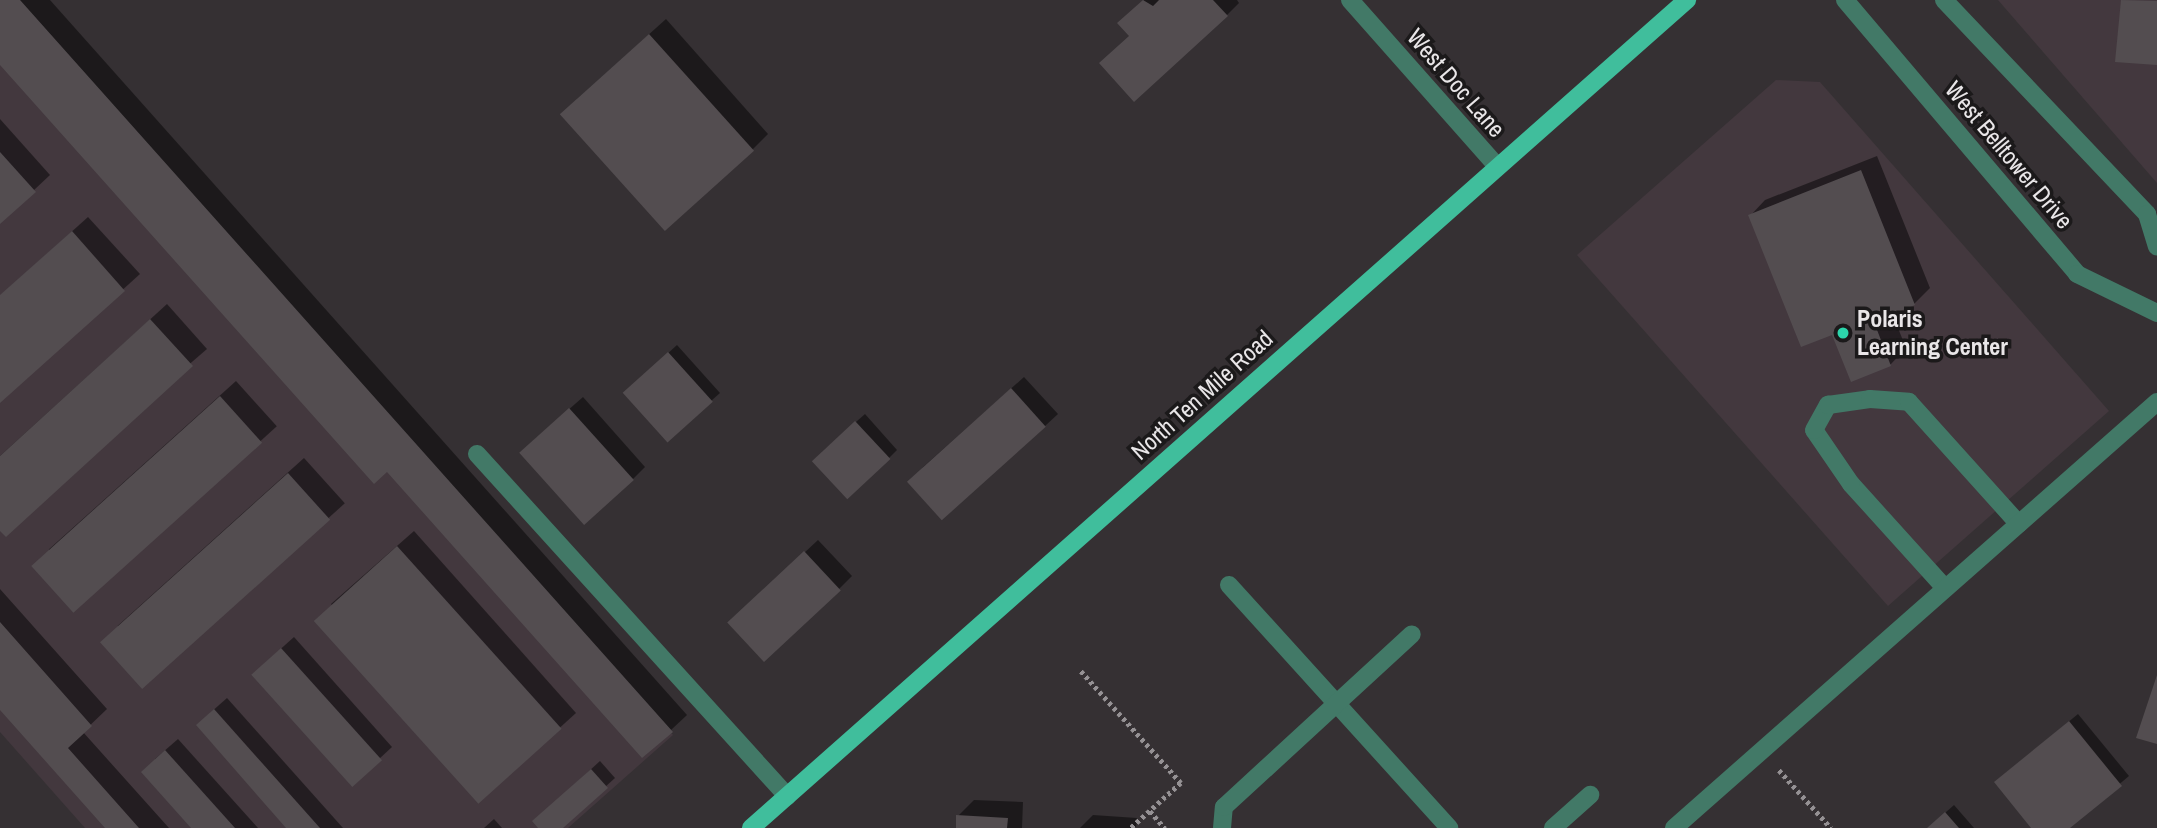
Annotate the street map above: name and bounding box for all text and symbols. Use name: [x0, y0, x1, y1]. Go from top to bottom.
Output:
street label: West Doc Lane: [1401, 23, 1511, 143]
street label: West Belltower Drive: [1939, 76, 2079, 234]
place label: Polaris Learning Center: [1857, 305, 2008, 361]
street label: North Ten Mile Road: [1125, 324, 1279, 466]
marker: Polaris Learning Center: [1835, 325, 1851, 341]

